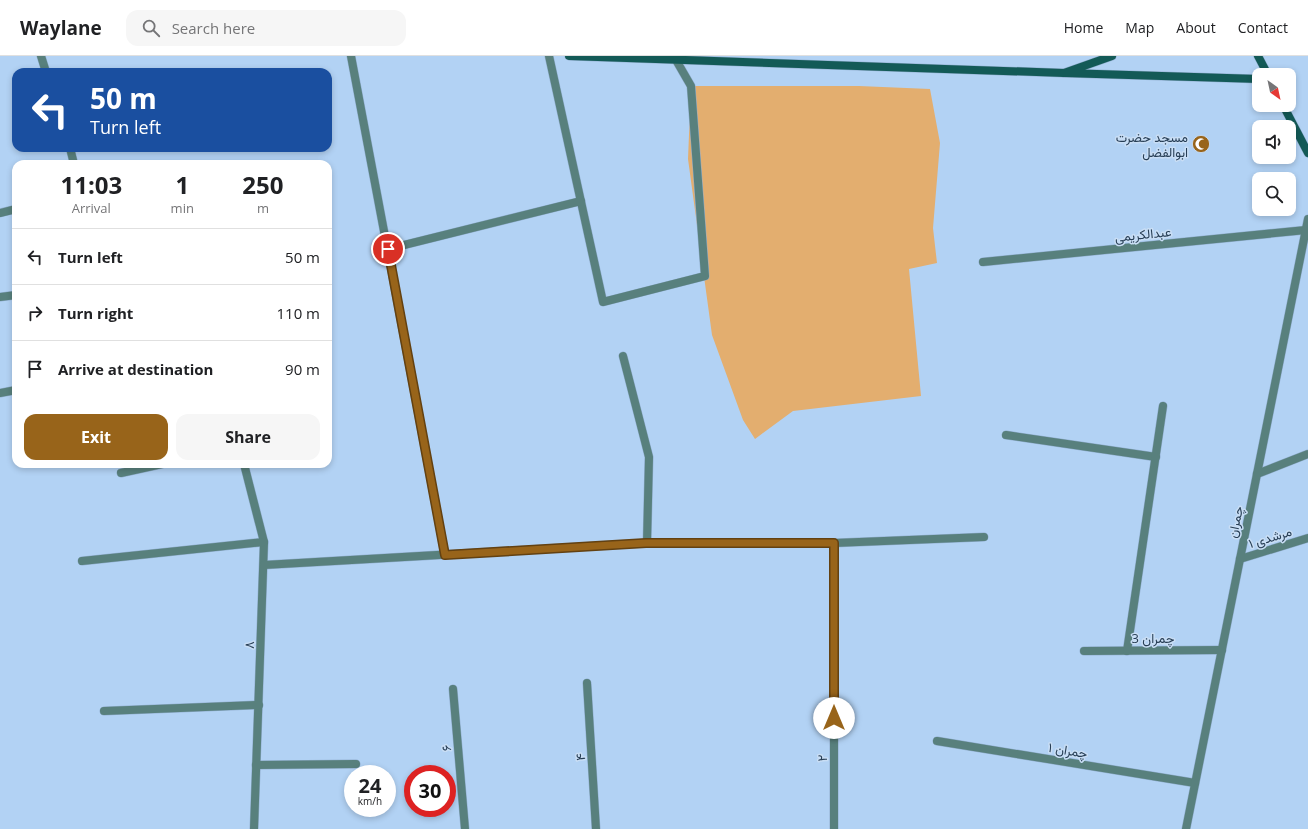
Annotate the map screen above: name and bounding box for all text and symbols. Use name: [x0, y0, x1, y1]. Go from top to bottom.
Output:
search box: [126, 10, 406, 46]
text: Waylane: [20, 15, 102, 41]
icon: search: [140, 17, 162, 39]
text: Search here: [172, 18, 255, 38]
text: Home: [1064, 18, 1103, 37]
text: Map: [1125, 18, 1154, 37]
text: About: [1176, 18, 1216, 37]
text: Contact: [1238, 18, 1288, 37]
north arrow: [1252, 68, 1296, 112]
map controls: [1252, 68, 1296, 216]
text: 50 m: [90, 79, 157, 117]
icon: left: [24, 84, 76, 136]
text: Turn left: [90, 115, 161, 139]
button: sound: [1252, 120, 1296, 164]
place label: مسجد حضرت ابوالفضل: [1116, 128, 1188, 161]
mosque icon: مسجد حضرت ابوالفضل: [1191, 134, 1211, 154]
text: 11:03: [60, 168, 122, 201]
text: 1: [175, 168, 189, 201]
text: 250: [242, 168, 284, 201]
button: search: [1252, 172, 1296, 216]
text: Arrival: [72, 199, 111, 217]
text: min: [171, 199, 194, 217]
text: m: [257, 199, 269, 217]
street label: عبدالکریمی: [1114, 222, 1172, 246]
pin: [371, 232, 405, 266]
icon: arrive: [377, 238, 399, 260]
icon: left: [24, 246, 46, 268]
text: Turn left: [58, 247, 123, 267]
text: 50 m: [285, 247, 320, 267]
icon: right: [24, 302, 46, 324]
text: Turn right: [58, 303, 133, 323]
text: 110 m: [276, 303, 320, 323]
icon: arrive: [24, 358, 46, 380]
text: Arrive at destination: [58, 359, 213, 379]
text: 90 m: [285, 359, 320, 379]
button: Exit: [24, 414, 168, 460]
button: Share: [176, 414, 320, 460]
street label: چمران: [1223, 504, 1248, 540]
street label: مرشدی ۱: [1246, 522, 1294, 552]
street label: چمران 3: [1132, 629, 1175, 648]
street label: ۸: [240, 641, 258, 649]
position arrow: [813, 697, 855, 739]
street label: چمران ۱: [1047, 738, 1089, 763]
street label: ۶: [437, 744, 455, 752]
street label: ۴: [571, 753, 589, 761]
street label: ۲: [813, 754, 831, 761]
speed limit sign: 30: [404, 765, 456, 817]
text: 24: [359, 772, 381, 799]
text: km/h: [358, 794, 382, 808]

